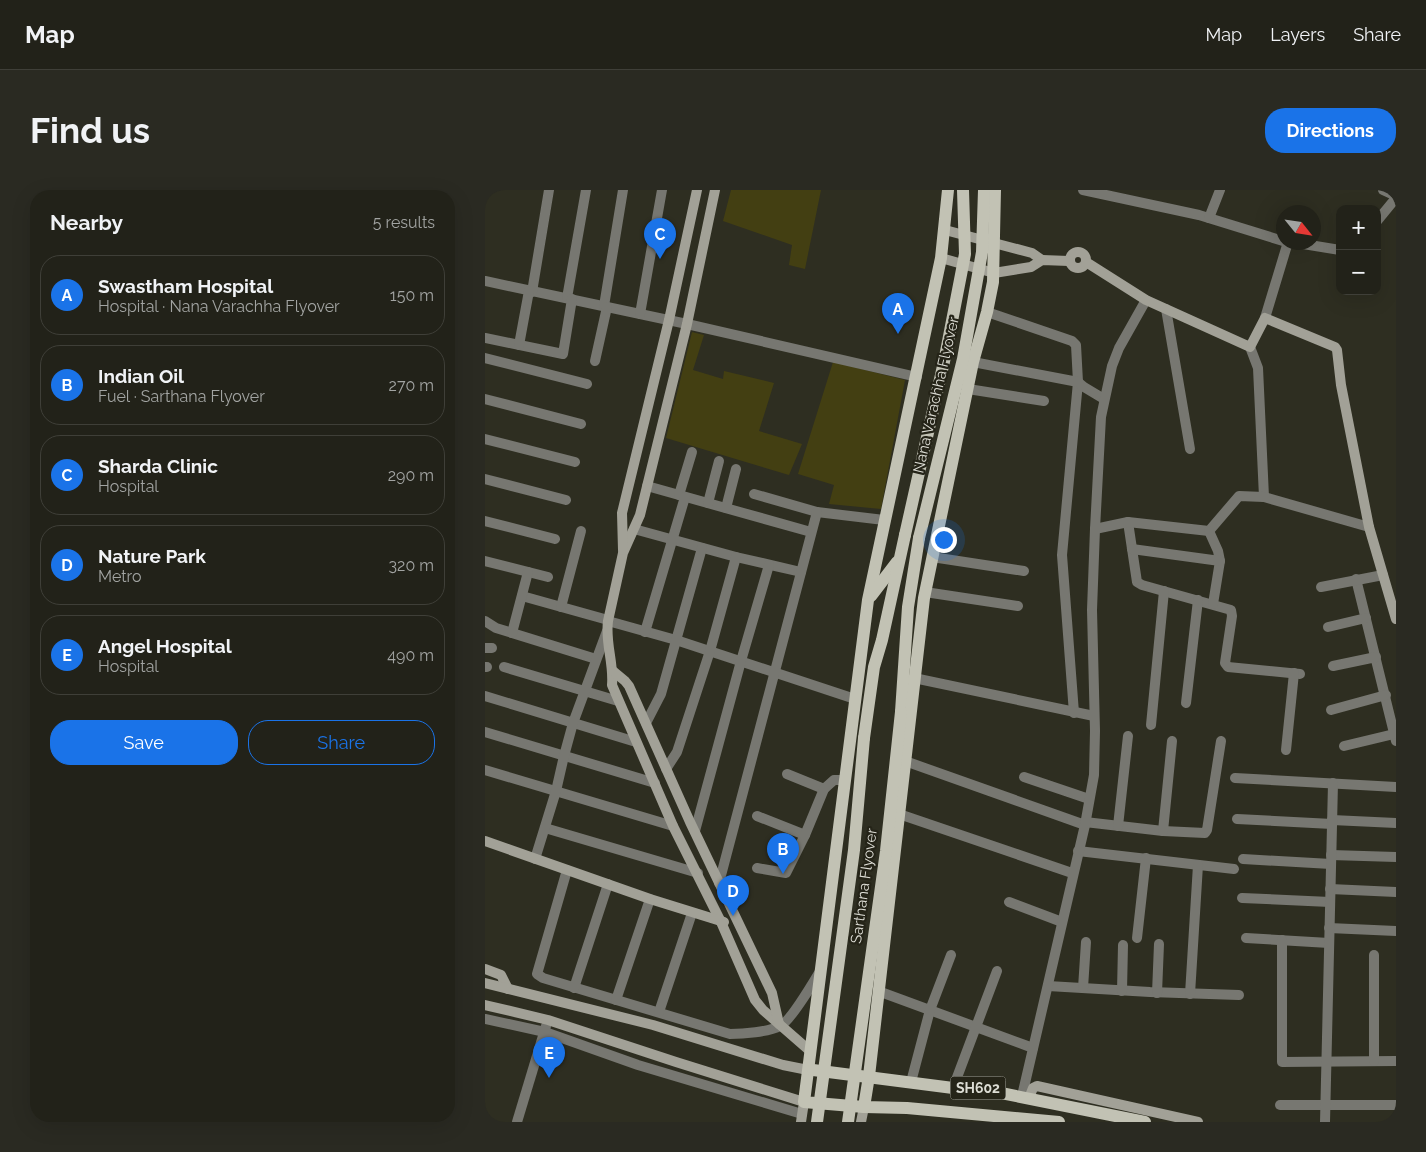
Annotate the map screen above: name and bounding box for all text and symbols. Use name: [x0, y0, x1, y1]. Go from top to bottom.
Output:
text: Map: [25, 20, 75, 49]
text: Map: [1206, 24, 1242, 45]
text: Layers: [1270, 24, 1325, 45]
text: Share: [1353, 24, 1401, 45]
button: Directions: [1265, 108, 1396, 153]
text: Find us: [30, 110, 150, 151]
north arrow: [1276, 205, 1321, 250]
map controls: [1336, 205, 1381, 295]
button: +: [1336, 205, 1381, 250]
text: Nearby: [50, 210, 123, 235]
text: 5 results: [373, 213, 435, 232]
pin: C: [644, 218, 676, 259]
button: −: [1336, 250, 1381, 295]
text: Swastham Hospital: [98, 275, 273, 297]
text: A: [62, 286, 72, 305]
text: 150 m: [390, 286, 434, 305]
pin: A: [882, 293, 914, 334]
text: Hospital · Nana Varachha Flyover: [98, 297, 340, 316]
street label: Nana Varachha Flyover: [909, 315, 963, 475]
text: Indian Oil: [98, 365, 184, 387]
text: B: [62, 376, 72, 395]
text: 270 m: [389, 376, 434, 395]
text: Fuel · Sarthana Flyover: [98, 387, 265, 406]
text: Sharda Clinic: [98, 455, 218, 477]
text: C: [62, 466, 72, 485]
text: 290 m: [388, 466, 434, 485]
text: Hospital: [98, 477, 159, 496]
your location: [931, 527, 957, 553]
text: Nature Park: [98, 545, 206, 567]
text: D: [61, 556, 73, 575]
text: 320 m: [389, 556, 434, 575]
text: Metro: [98, 567, 141, 586]
text: Angel Hospital: [98, 635, 232, 657]
text: E: [62, 646, 72, 665]
text: 490 m: [387, 646, 434, 665]
text: Hospital: [98, 657, 159, 676]
button: Save: [50, 720, 238, 765]
button: Share: [248, 720, 435, 765]
street label: Sarthana Flyover: [847, 826, 881, 945]
pin: B: [767, 833, 799, 874]
pin: D: [717, 875, 749, 916]
pin: E: [533, 1037, 565, 1078]
road number: SH602: [951, 1076, 1005, 1100]

